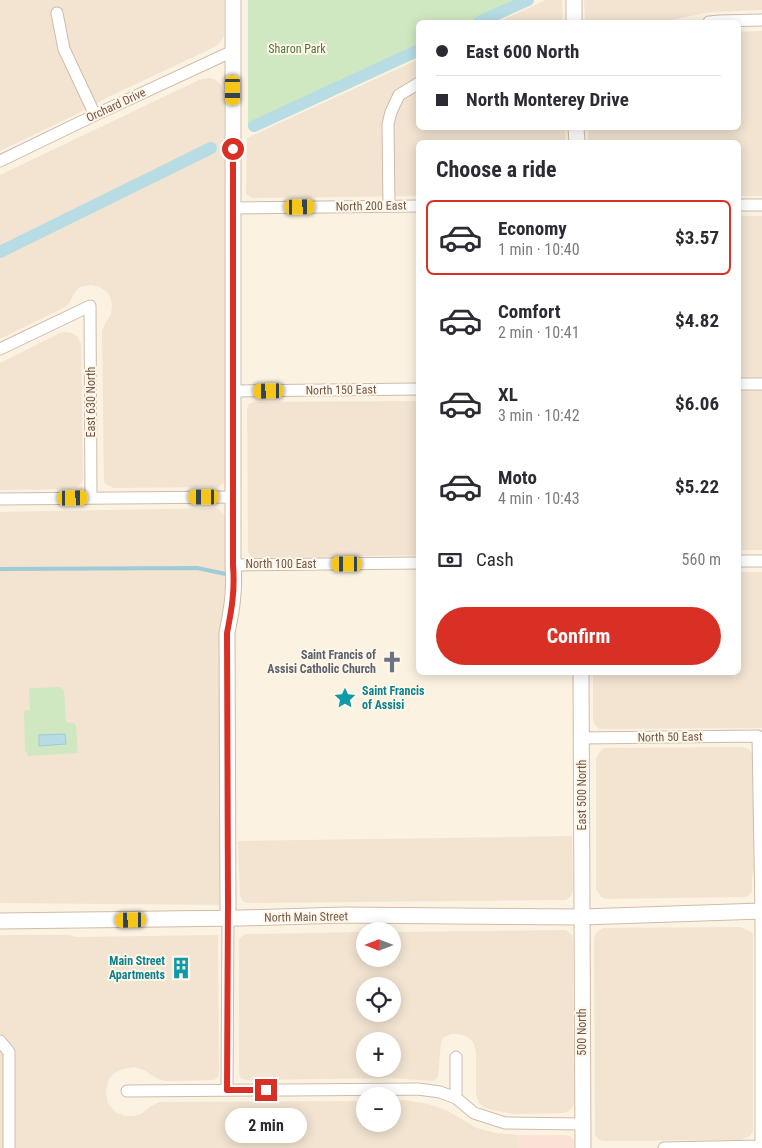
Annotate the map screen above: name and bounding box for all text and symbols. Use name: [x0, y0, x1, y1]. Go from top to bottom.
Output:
text: East 600 North: [466, 40, 579, 63]
park label: Sharon Park: [268, 42, 326, 56]
car: [225, 75, 240, 105]
street label: Orchard Drive: [84, 85, 148, 125]
text: North Monterey Drive: [466, 88, 629, 111]
route start: [222, 138, 244, 160]
text: Choose a ride: [436, 157, 557, 182]
street label: North 200 East: [335, 198, 407, 214]
car: [284, 199, 315, 215]
icon: car: [438, 215, 483, 260]
text: Economy: [498, 217, 567, 240]
text: $3.57: [675, 226, 719, 249]
text: 1 min · 10:40: [498, 240, 580, 259]
icon: car: [438, 298, 483, 343]
text: Comfort: [498, 300, 561, 323]
text: $4.82: [675, 309, 719, 332]
text: 2 min · 10:41: [498, 323, 580, 342]
street label: East 630 North: [84, 366, 98, 437]
icon: car: [438, 381, 483, 426]
street label: North 150 East: [305, 382, 377, 398]
car: [253, 383, 284, 399]
text: XL: [498, 383, 518, 406]
text: $6.06: [675, 392, 719, 415]
text: 3 min · 10:42: [498, 406, 580, 425]
icon: car: [438, 464, 483, 509]
text: Moto: [498, 466, 537, 489]
text: $5.22: [675, 475, 719, 498]
text: 4 min · 10:43: [498, 489, 580, 508]
car: [57, 490, 88, 506]
car: [189, 490, 219, 505]
icon: cash: [436, 546, 464, 574]
text: Cash: [476, 548, 514, 571]
text: 560 m: [682, 550, 721, 569]
street label: North 100 East: [246, 557, 317, 571]
car: [332, 557, 362, 572]
button: Confirm: [436, 607, 721, 665]
place label: Saint Francis of Assisi Catholic Church: [267, 648, 376, 676]
church icon: Saint Francis of Assisi Catholic Church: [379, 649, 405, 675]
place label: Saint Francis of Assisi: [362, 684, 425, 712]
place icon: Saint Francis of Assisi: [332, 685, 358, 711]
street label: North 50 East: [637, 729, 703, 745]
street label: East 500 North: [575, 759, 589, 830]
street label: North Main Street: [264, 909, 348, 925]
car: [115, 912, 146, 928]
north arrow: [356, 922, 401, 968]
map controls: [356, 922, 401, 1132]
place label: Main Street Apartments: [109, 954, 166, 982]
building icon: Main Street Apartments: [168, 955, 194, 981]
button: locate: [356, 977, 401, 1022]
street label: 500 North: [575, 1008, 589, 1056]
button: +: [356, 1032, 401, 1077]
route end: [255, 1079, 277, 1101]
button: −: [356, 1087, 401, 1132]
callout: 2 min: [225, 1108, 307, 1142]
text: 2 min: [248, 1116, 284, 1135]

